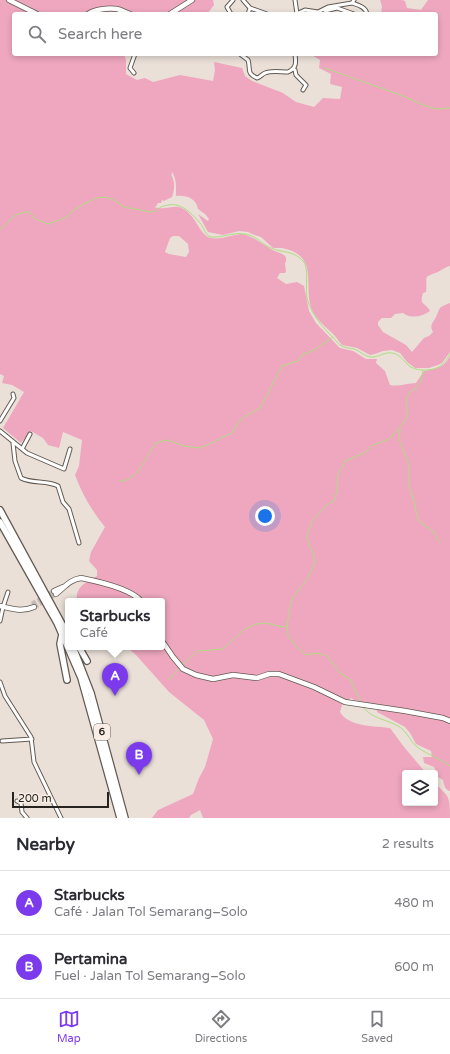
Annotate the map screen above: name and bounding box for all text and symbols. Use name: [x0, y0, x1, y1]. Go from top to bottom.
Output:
search box: [12, 12, 438, 56]
icon: search: [26, 23, 48, 45]
text: Search here: [58, 25, 142, 43]
your location: [255, 506, 275, 526]
popup: [65, 598, 165, 650]
text: Starbucks: [80, 607, 150, 625]
text: Café: [80, 625, 108, 641]
pin: A: [102, 663, 128, 696]
road number: 6: [94, 724, 110, 740]
pin: B: [126, 742, 152, 775]
map controls: [402, 770, 438, 806]
button: layers: [402, 770, 438, 806]
scale bar: [12, 790, 109, 809]
text: 200 m: [18, 792, 52, 805]
text: Nearby: [16, 834, 75, 855]
text: 2 results: [382, 836, 434, 852]
text: Starbucks: [54, 886, 125, 904]
text: A: [24, 895, 34, 911]
text: 480 m: [394, 895, 434, 911]
text: Café · Jalan Tol Semarang–Solo: [54, 904, 248, 920]
text: Pertamina: [54, 950, 127, 968]
text: B: [24, 959, 34, 975]
text: 600 m: [394, 959, 434, 975]
text: Fuel · Jalan Tol Semarang–Solo: [54, 968, 246, 984]
tab: Map: [57, 1008, 81, 1045]
tab: Directions: [195, 1008, 247, 1045]
tab: Saved: [361, 1008, 393, 1045]

